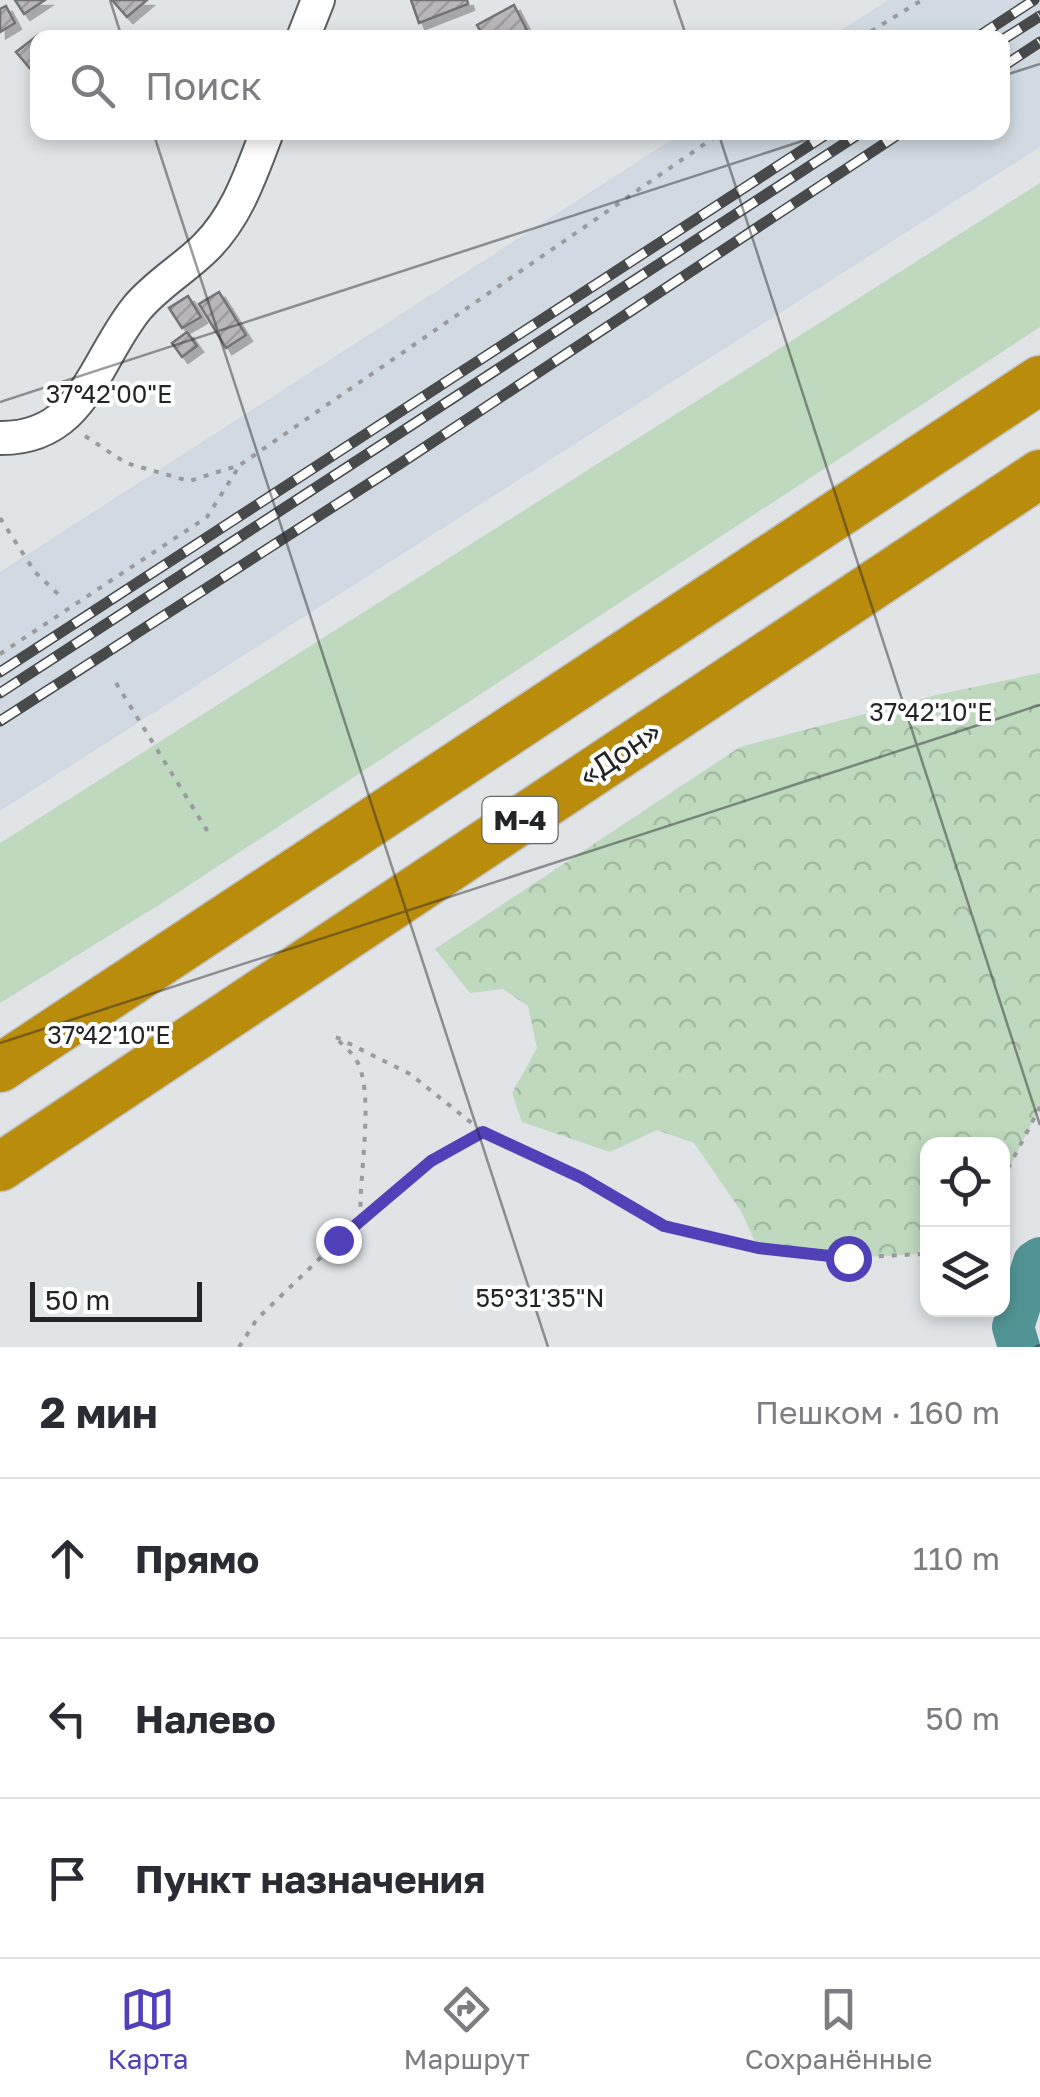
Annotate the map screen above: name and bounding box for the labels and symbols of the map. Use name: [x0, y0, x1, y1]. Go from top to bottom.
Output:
text: 37°42'00"E: [46, 378, 172, 409]
text: 37°42'10"E: [869, 696, 993, 727]
street label: «Дон»: [572, 713, 667, 794]
road number: М-4: [482, 797, 558, 843]
text: 37°42'10"E: [47, 1019, 171, 1050]
route end: [316, 1218, 362, 1264]
route start: [826, 1236, 872, 1282]
scale bar: [30, 1277, 202, 1322]
text: 55°31'35"N: [476, 1282, 604, 1313]

